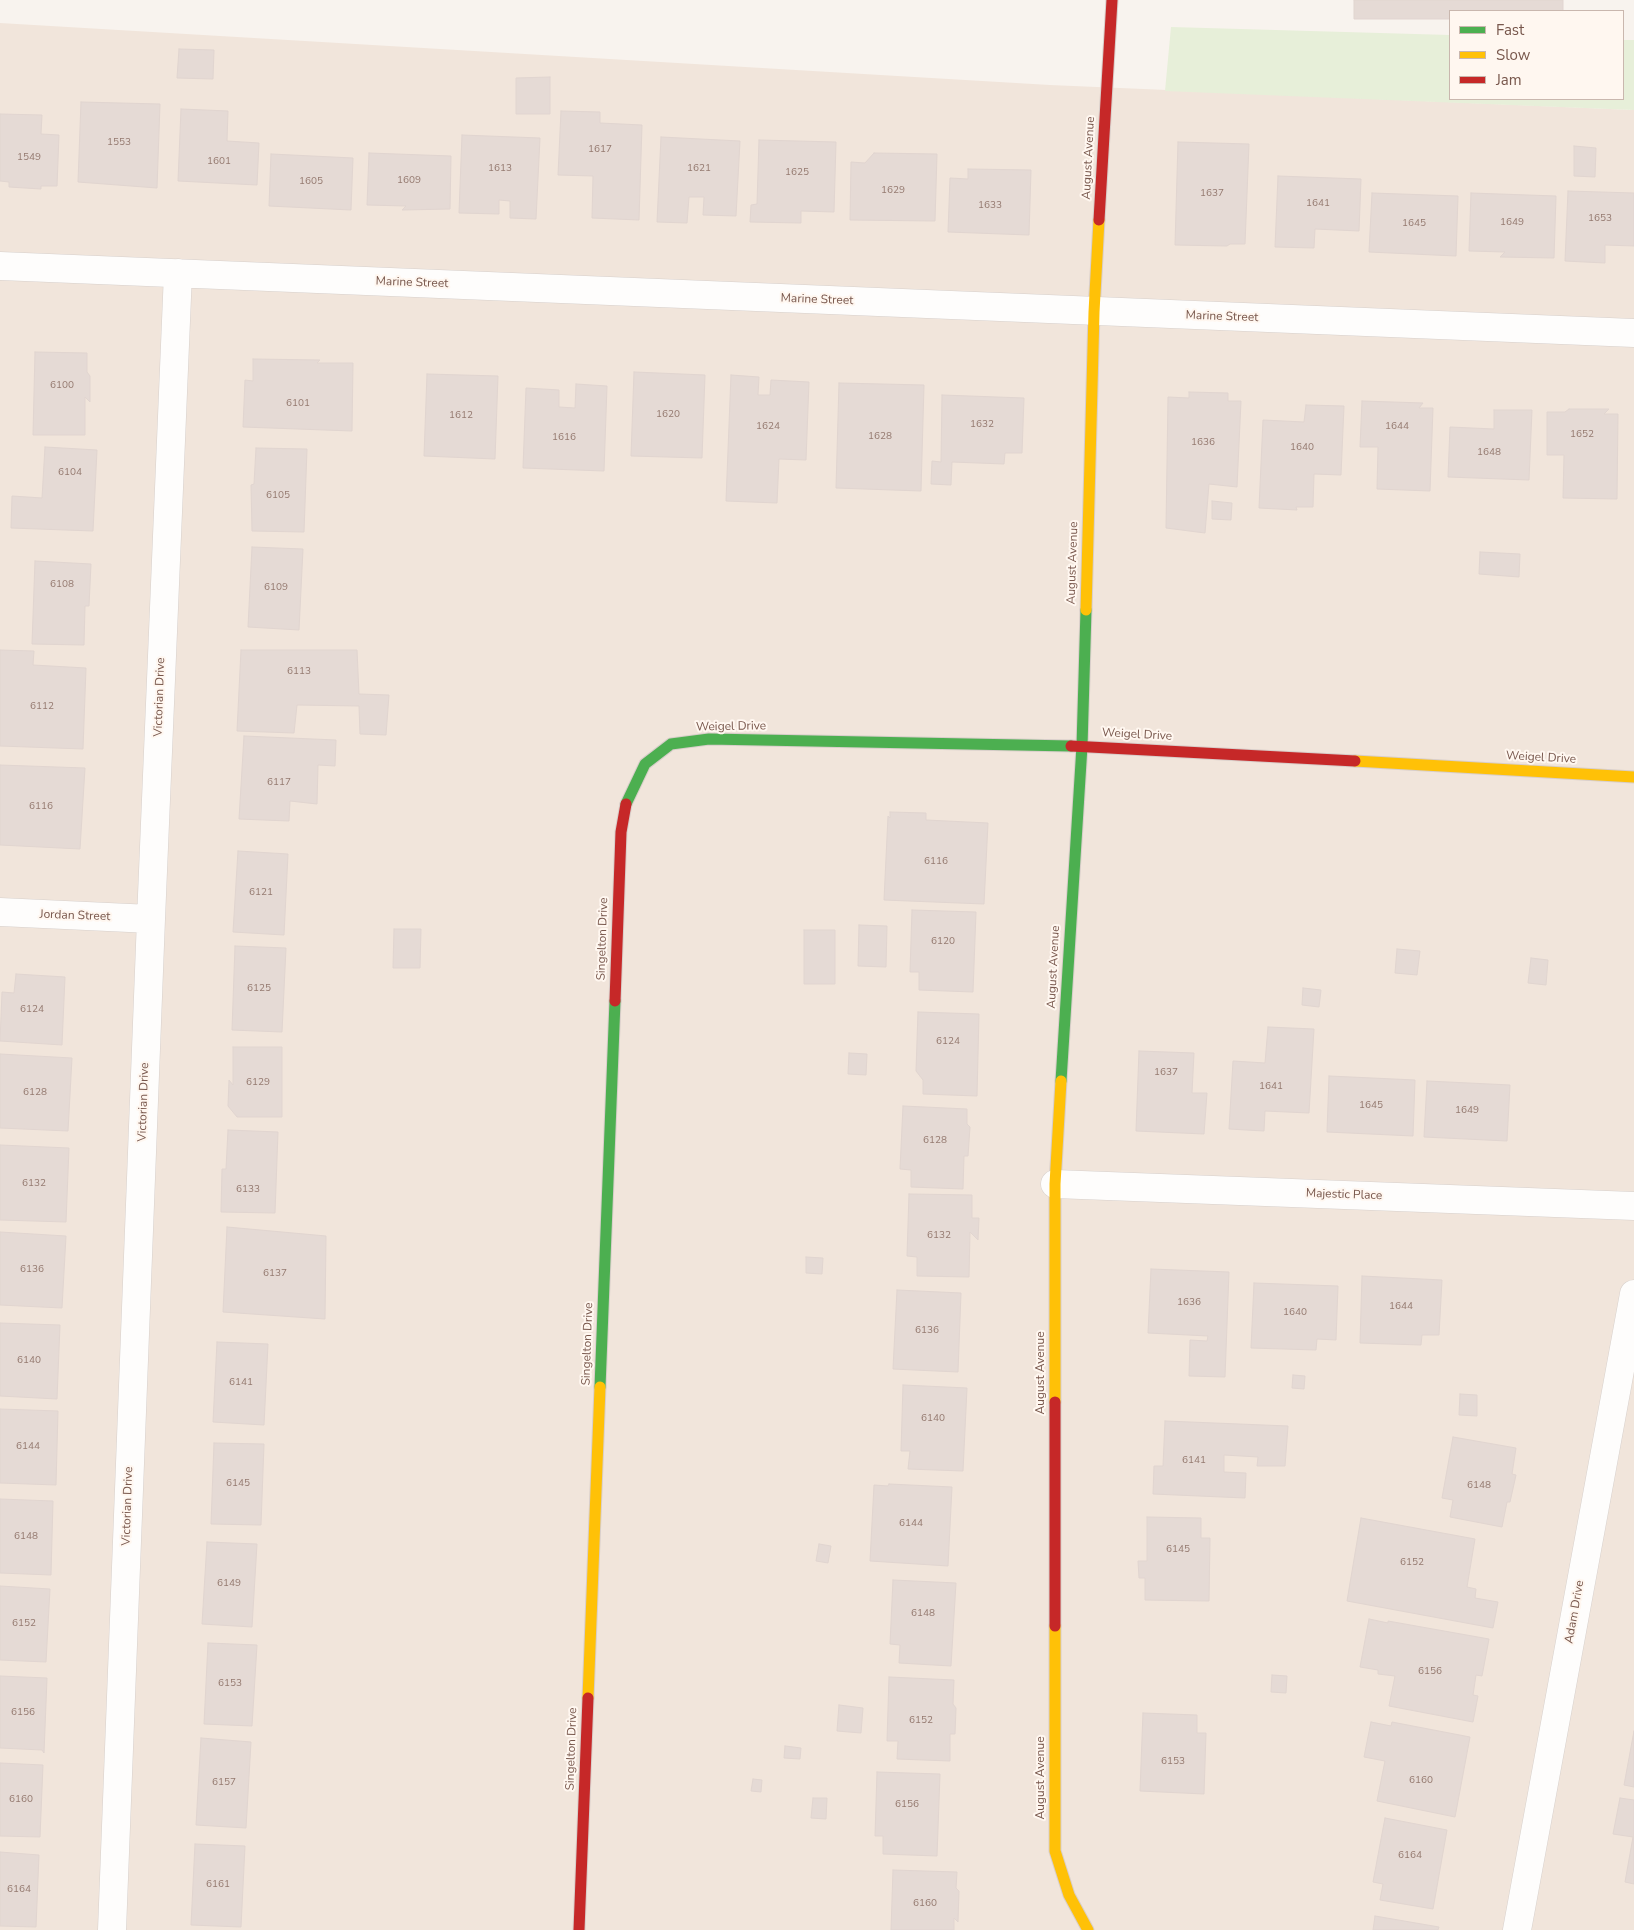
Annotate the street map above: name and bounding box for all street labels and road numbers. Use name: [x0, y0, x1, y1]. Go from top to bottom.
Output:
street label: August Avenue: [1080, 116, 1098, 200]
street label: Marine Street: [375, 275, 449, 291]
street label: Marine Street: [780, 292, 854, 308]
street label: Marine Street: [1185, 309, 1259, 325]
street label: August Avenue: [1064, 521, 1082, 605]
street label: Victorian Drive: [151, 657, 169, 737]
street label: Weigel Drive: [696, 719, 766, 735]
street label: Weigel Drive: [1102, 726, 1172, 744]
street label: Weigel Drive: [1506, 749, 1576, 767]
street label: Singelton Drive: [594, 897, 612, 981]
street label: Jordan Street: [39, 908, 111, 924]
street label: August Avenue: [1045, 925, 1063, 1009]
street label: Victorian Drive: [135, 1062, 153, 1142]
street label: Majestic Place: [1306, 1186, 1382, 1204]
street label: Singelton Drive: [579, 1302, 597, 1386]
street label: August Avenue: [1034, 1331, 1048, 1415]
street label: Victorian Drive: [119, 1466, 137, 1546]
street label: Adam Drive: [1562, 1579, 1588, 1645]
street label: Singelton Drive: [563, 1707, 581, 1791]
street label: August Avenue: [1034, 1736, 1048, 1820]

